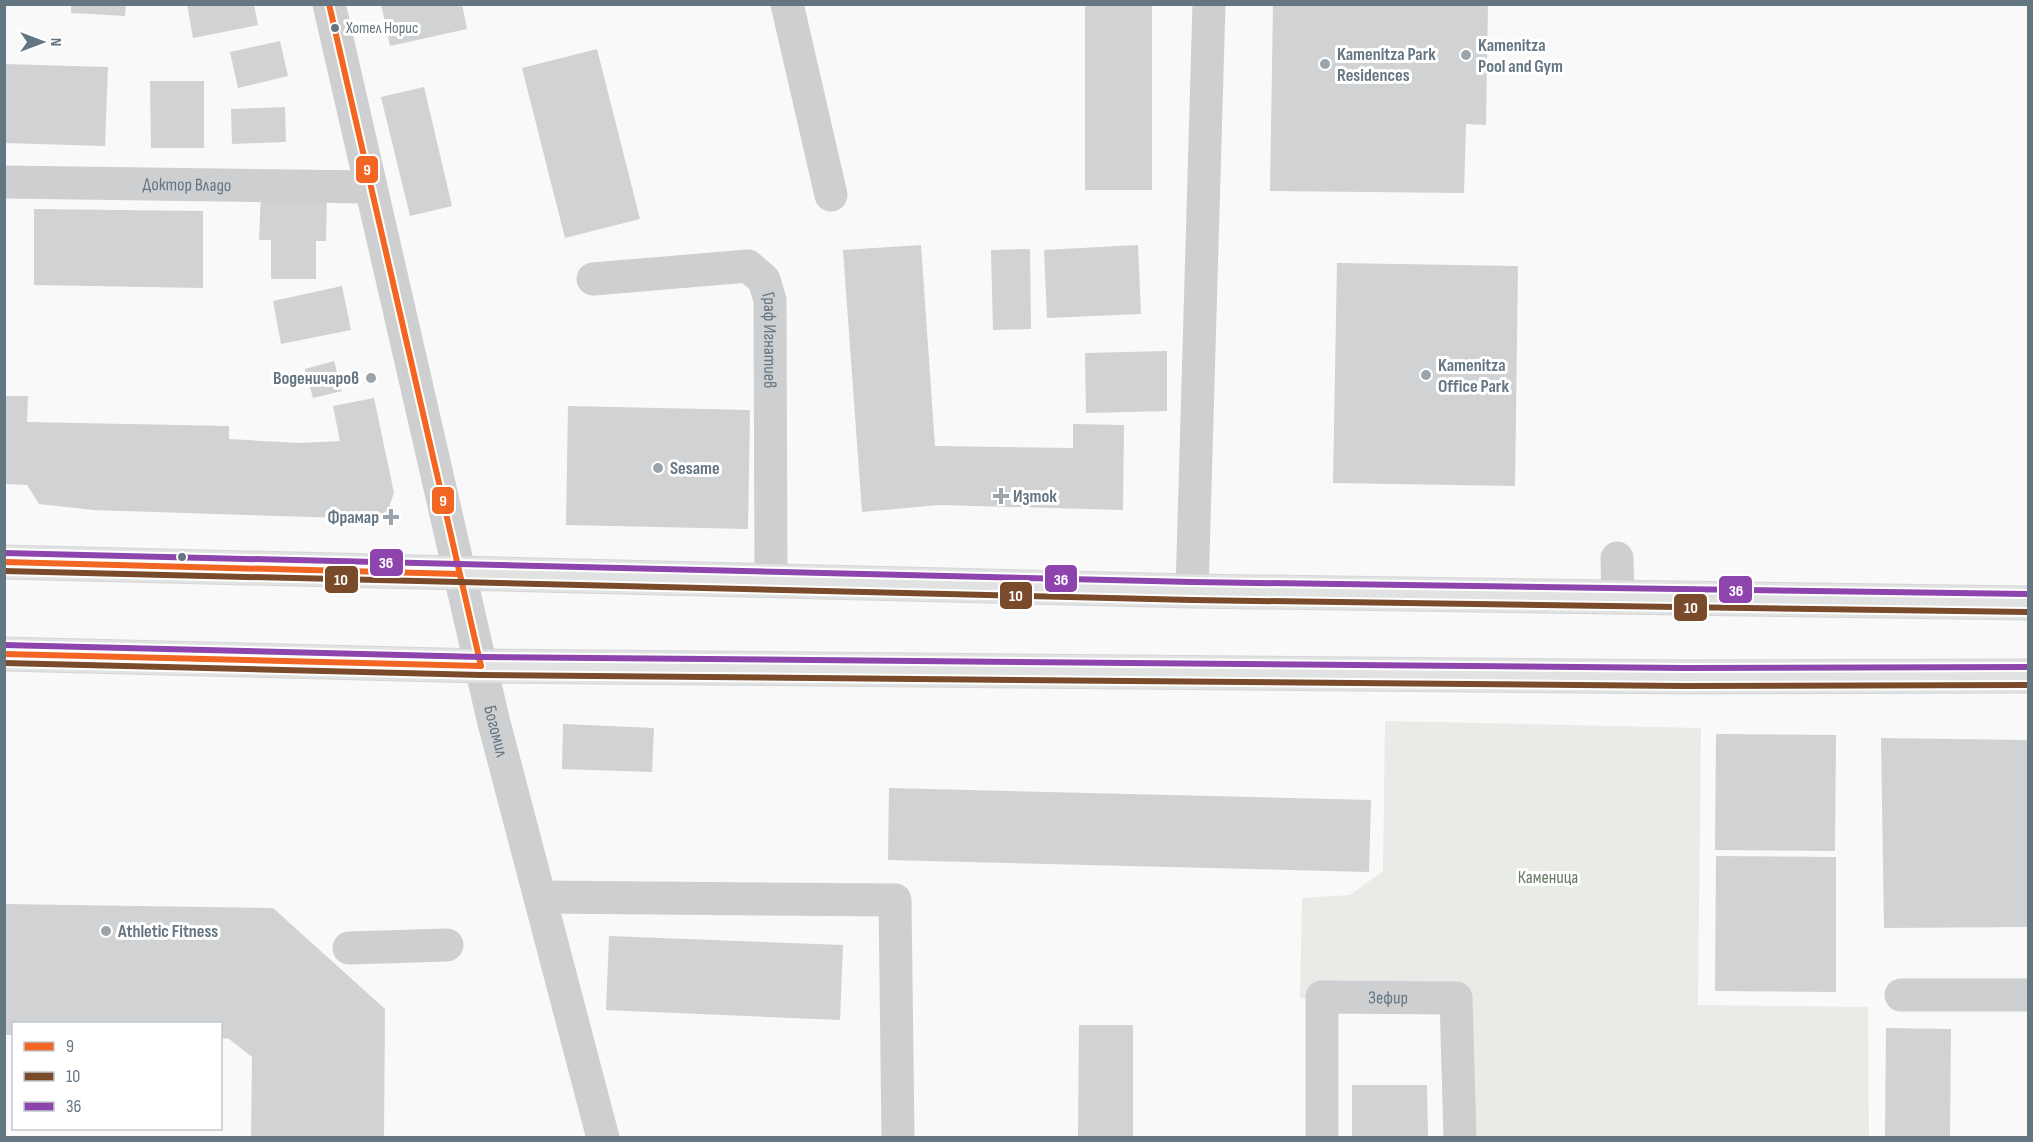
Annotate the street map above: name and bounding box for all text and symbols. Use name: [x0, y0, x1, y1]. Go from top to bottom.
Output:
north arrow: [12, 12, 72, 72]
place label: Хотел Норис: [345, 19, 418, 38]
marker: Хотел Норис: [329, 22, 341, 34]
place label: Kamenitza Pool and Gym: [1478, 35, 1563, 77]
text: N: [46, 38, 65, 46]
place label: Kamenitza Park Residences: [1337, 44, 1436, 86]
marker: Kamenitza Pool and Gym: [1459, 48, 1473, 62]
marker: Kamenitza Park Residences: [1318, 57, 1332, 71]
line badge: 9: [355, 155, 379, 184]
text: 9: [363, 161, 371, 180]
street label: Доктор Владо: [142, 173, 232, 196]
street label: Граф Игнатиев: [758, 289, 781, 389]
place label: Kamenitza Office Park: [1438, 355, 1509, 397]
place label: Воденичаров: [273, 368, 359, 389]
marker: Kamenitza Office Park: [1419, 368, 1433, 382]
marker: Воденичаров: [364, 371, 378, 385]
place label: Sesame: [670, 458, 720, 479]
marker: Sesame: [651, 461, 665, 475]
line badge: 9: [431, 486, 455, 515]
place label: Изток: [1013, 486, 1057, 507]
marker: Изток: [994, 489, 1008, 503]
text: 9: [439, 492, 447, 511]
place label: Фрамар: [327, 507, 379, 528]
marker: Фрамар: [384, 510, 398, 524]
line badge: 36: [369, 548, 404, 577]
unlabelled marker: [176, 551, 188, 563]
text: 36: [379, 554, 393, 573]
line badge: 36: [1044, 564, 1078, 593]
line badge: 10: [324, 565, 359, 594]
text: 10: [334, 571, 348, 590]
text: 36: [1054, 571, 1068, 590]
line badge: 36: [1718, 575, 1753, 604]
line badge: 10: [999, 581, 1033, 610]
text: 36: [1729, 582, 1743, 601]
text: 10: [1009, 587, 1023, 606]
line badge: 10: [1673, 593, 1708, 622]
text: 10: [1684, 599, 1698, 618]
street label: Богомил: [480, 703, 513, 760]
park label: Каменица: [1518, 867, 1578, 888]
place label: Athletic Fitness: [117, 921, 218, 942]
marker: Athletic Fitness: [99, 924, 113, 938]
street label: Зефир: [1368, 987, 1408, 1008]
legend: [12, 1022, 222, 1130]
text: 9: [66, 1036, 74, 1057]
text: 10: [66, 1066, 80, 1087]
text: 36: [66, 1096, 82, 1117]

